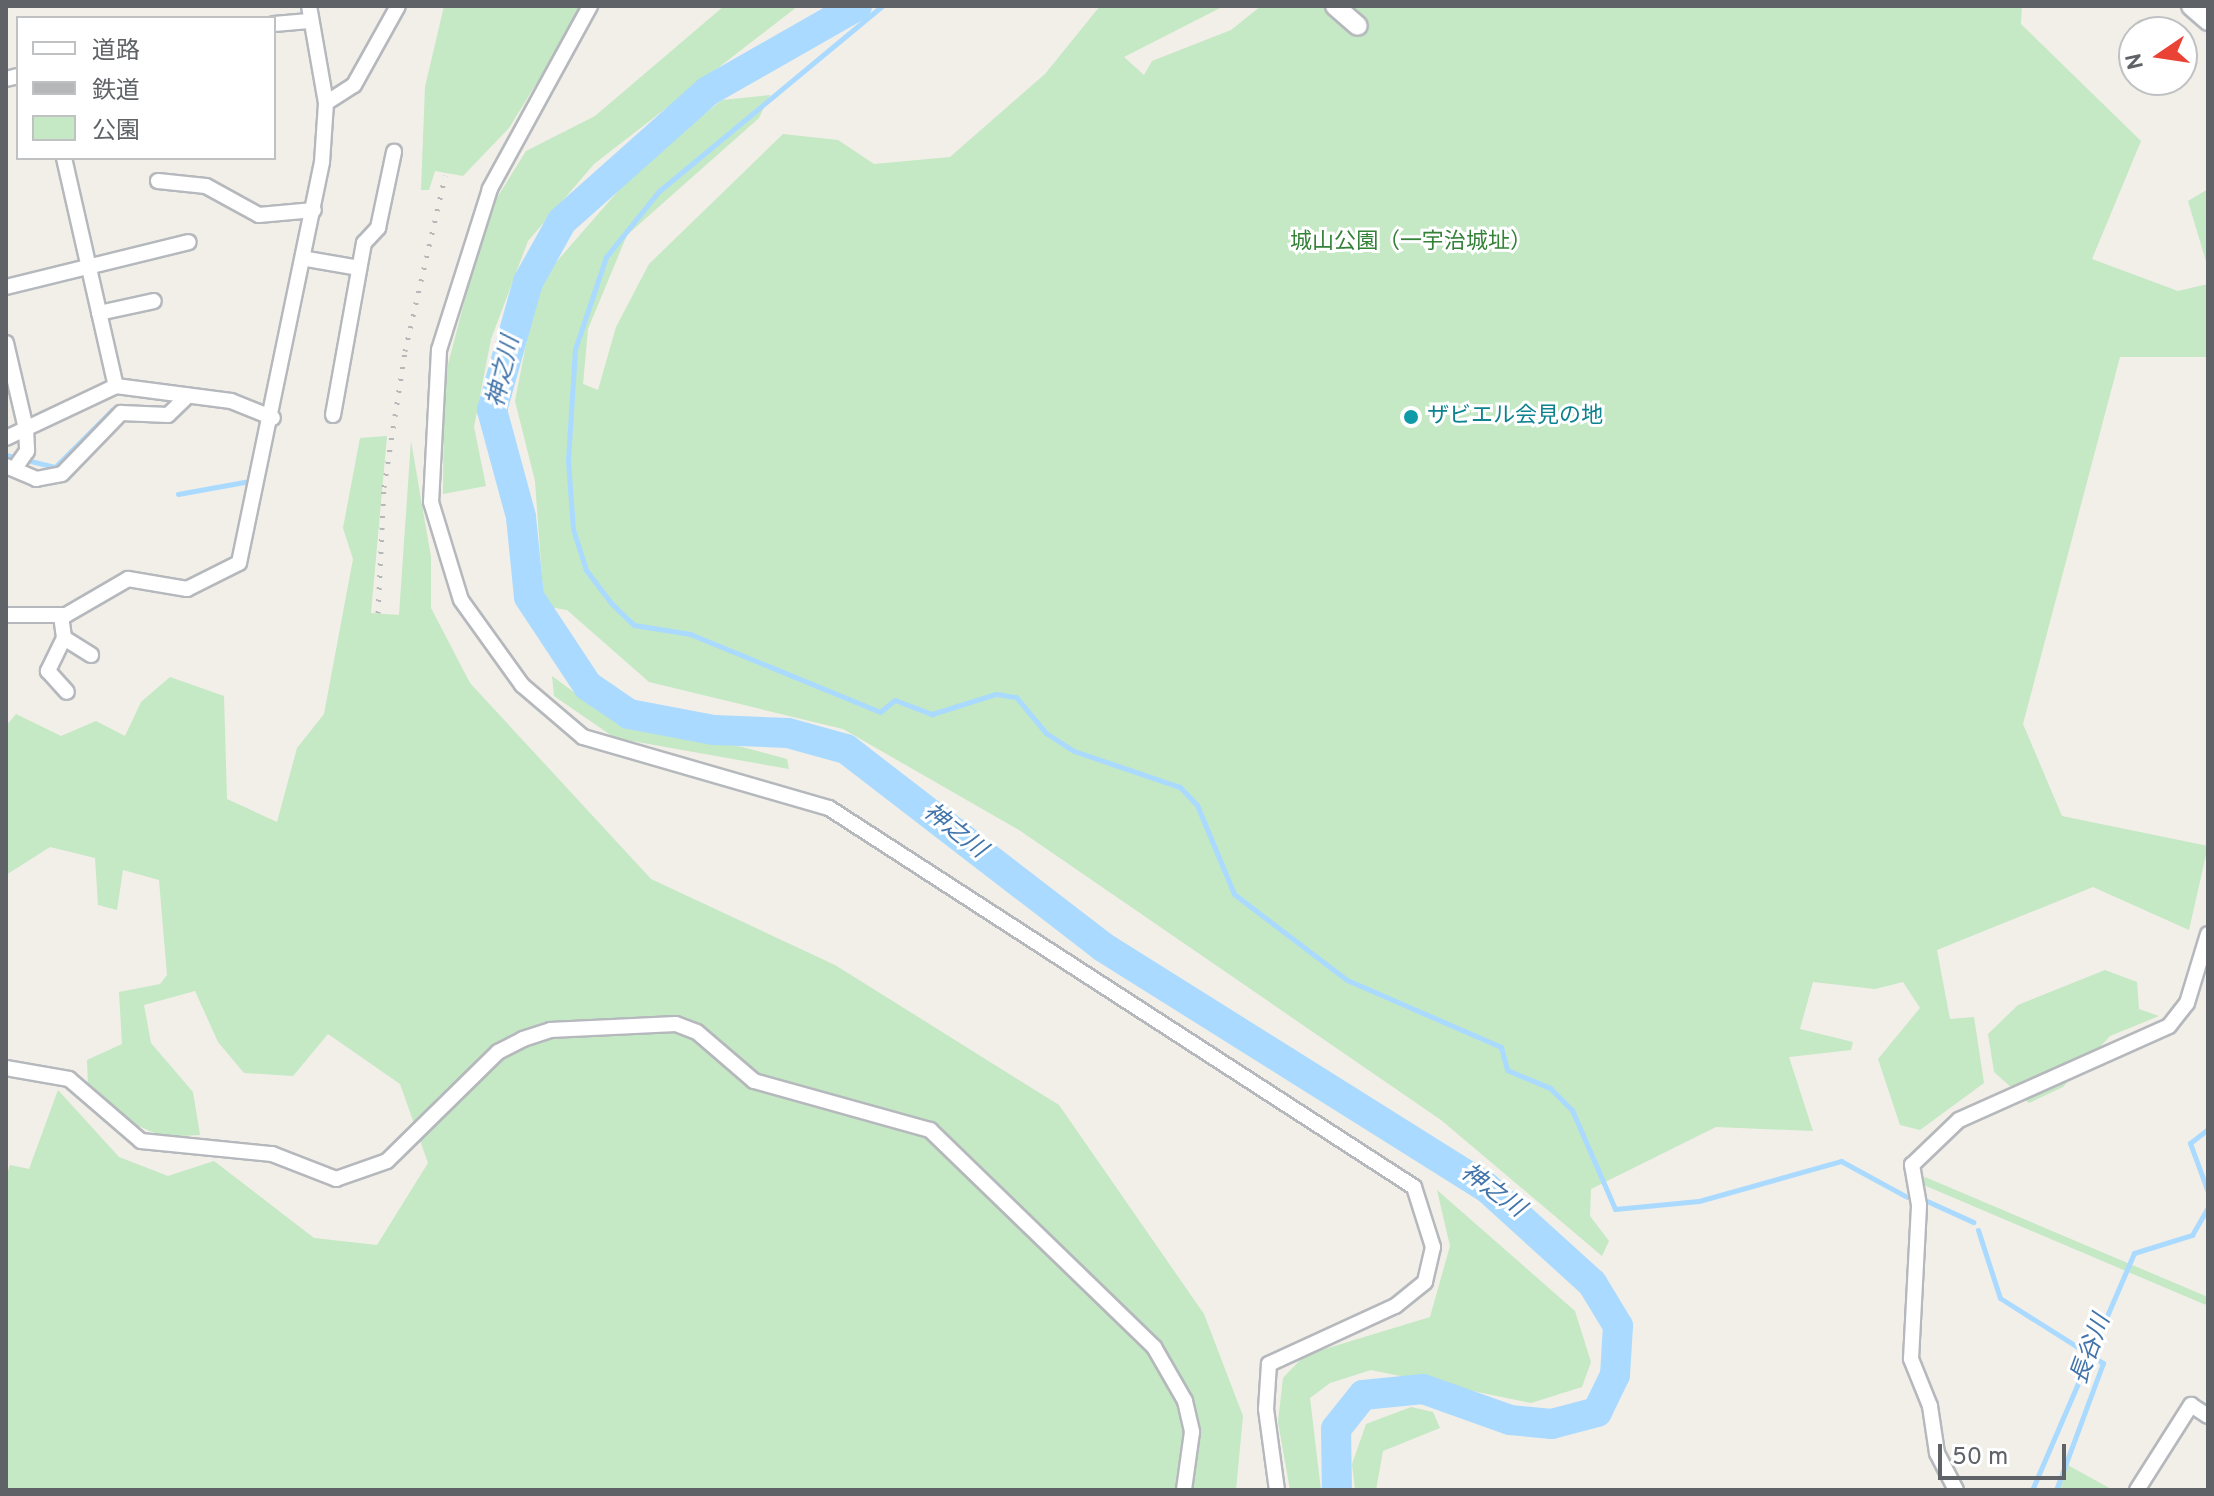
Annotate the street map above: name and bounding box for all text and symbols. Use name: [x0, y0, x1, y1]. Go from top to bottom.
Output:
legend: [16, 16, 276, 160]
north arrow: [2118, 16, 2198, 96]
text: 道路: [92, 37, 140, 67]
text: N: [2121, 50, 2151, 72]
text: 鉄道: [92, 77, 140, 107]
text: 公園: [92, 117, 140, 147]
park label: 城山公園（一宇治城址）: [1290, 230, 1532, 256]
water label: 神之川: [483, 334, 527, 410]
place label: ザビエル会見の地: [1427, 404, 1603, 430]
marker: ザビエル会見の地: [1402, 408, 1420, 426]
water label: 神之川: [917, 798, 991, 866]
water label: 神之川: [1454, 1159, 1530, 1225]
water label: 長谷川: [2066, 1311, 2118, 1389]
scale bar: [1942, 1428, 2070, 1478]
text: 50 m: [1952, 1443, 2008, 1473]

